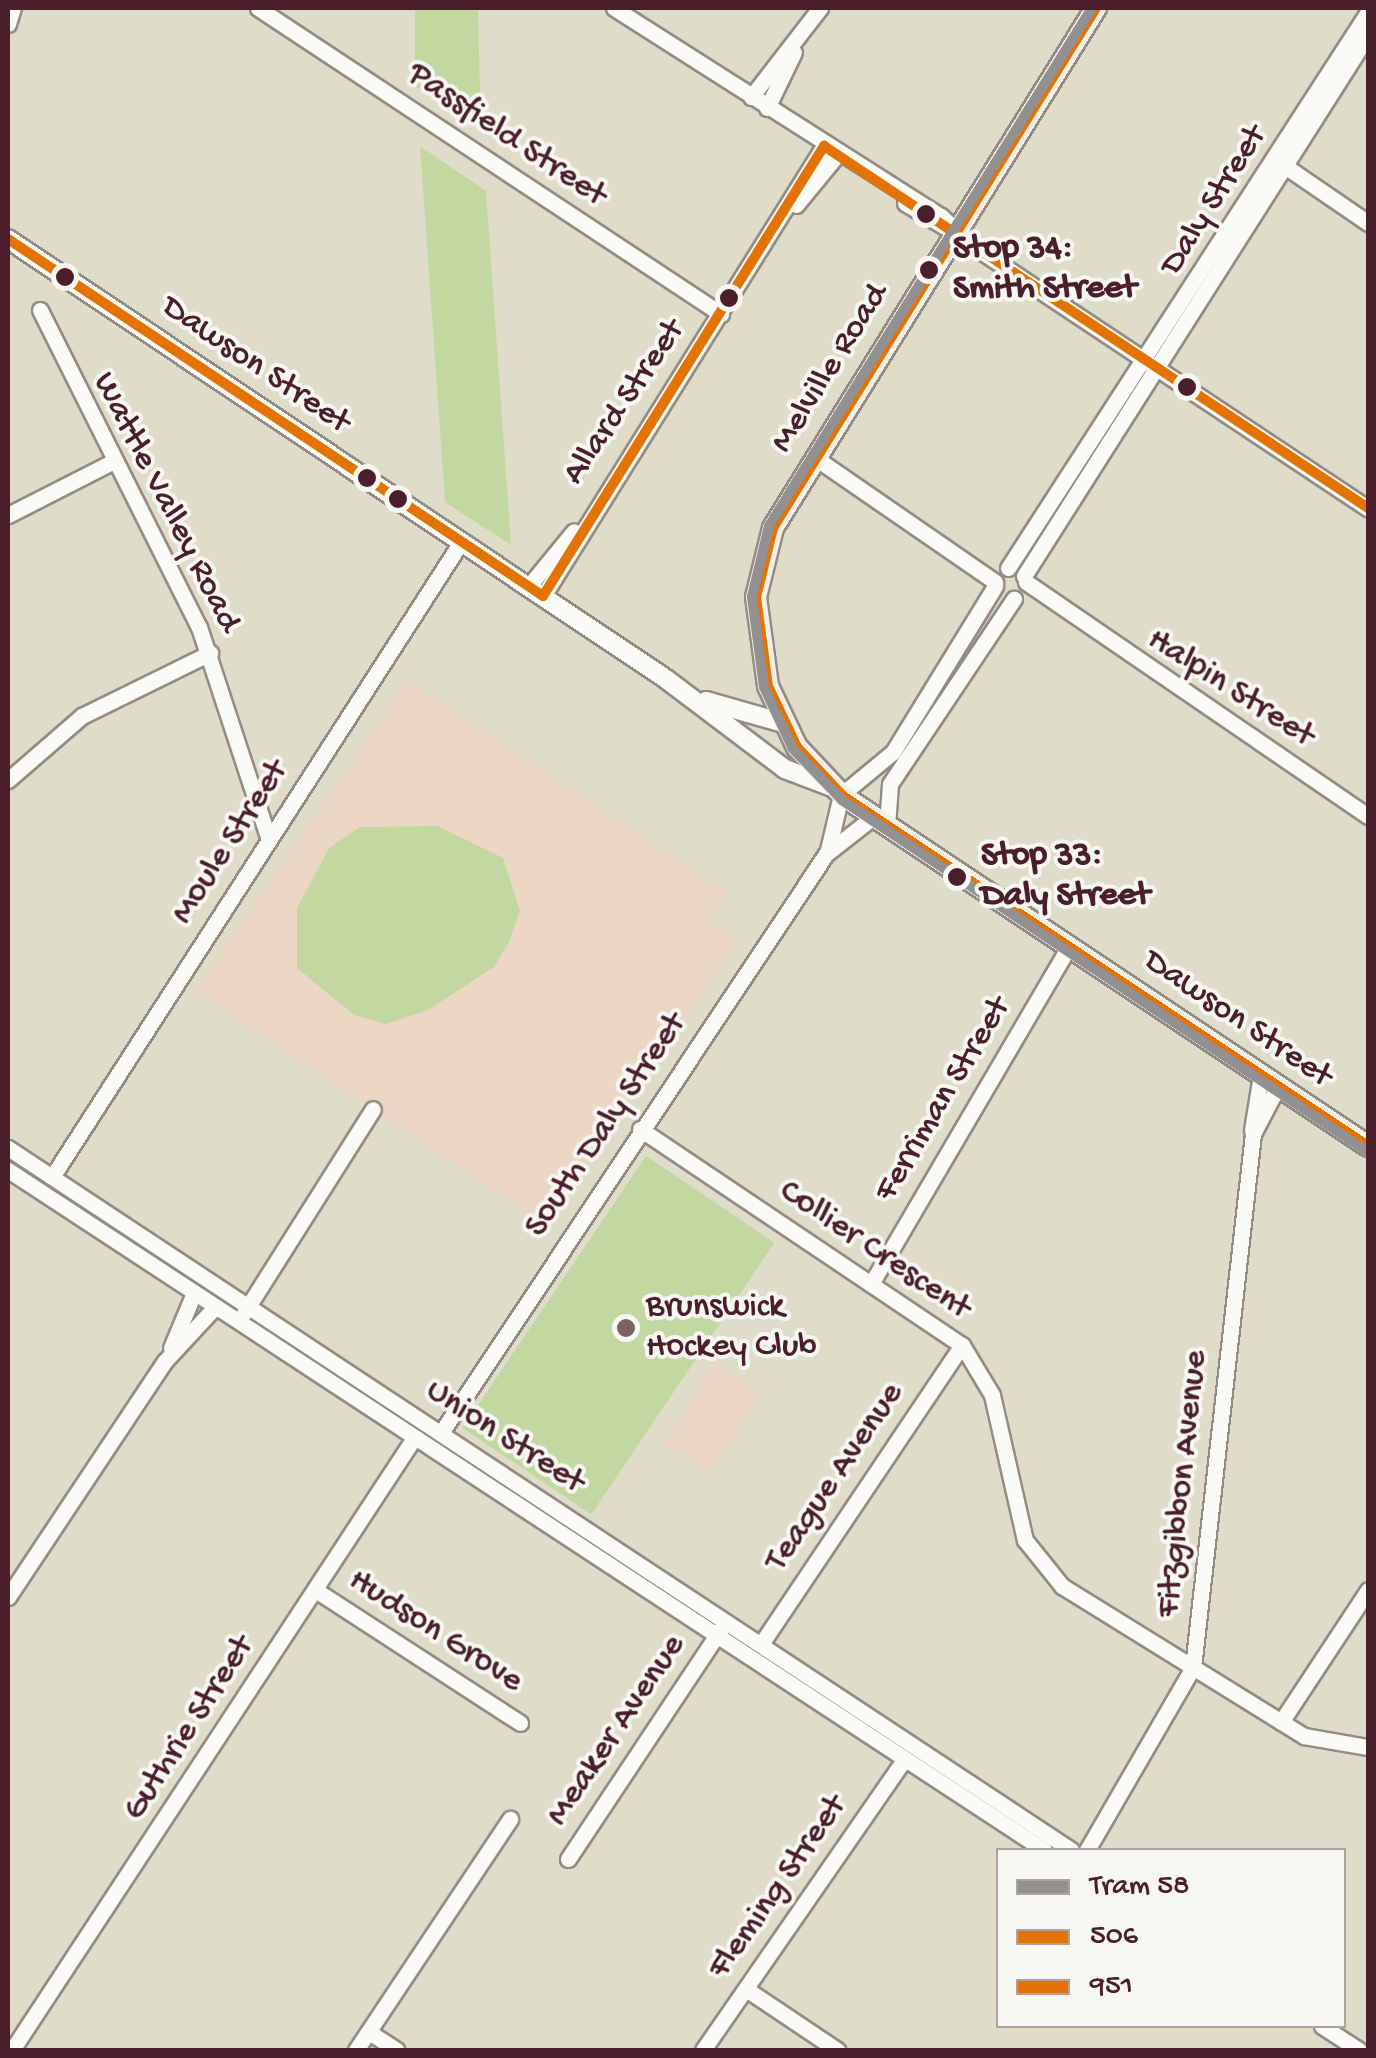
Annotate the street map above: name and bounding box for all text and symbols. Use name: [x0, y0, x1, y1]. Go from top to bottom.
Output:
street label: Passfield Street: [399, 54, 613, 218]
street label: Daly Street: [1152, 118, 1278, 284]
unlabelled marker: [916, 204, 936, 224]
place label: Stop 34: Smith Street: [953, 229, 1136, 311]
marker: Stop 34: Smith Street: [914, 255, 944, 285]
unlabelled marker: [55, 267, 75, 287]
street label: Melville Road: [763, 277, 899, 461]
street label: Dawson Street: [153, 287, 357, 445]
unlabelled marker: [719, 288, 739, 308]
street label: Allard Street: [554, 312, 696, 494]
street label: Wattle Valley Road: [81, 366, 249, 640]
unlabelled marker: [1177, 377, 1197, 397]
unlabelled marker: [357, 468, 377, 488]
unlabelled marker: [388, 489, 408, 509]
street label: Halpin Street: [1139, 620, 1321, 758]
street label: Moule Street: [163, 753, 299, 933]
place label: Stop 33: Daly Street: [981, 836, 1150, 918]
marker: Stop 33: Daly Street: [942, 862, 972, 892]
street label: Dawson Street: [1135, 941, 1339, 1099]
street label: Ferriman Street: [867, 990, 1021, 1210]
street label: South Daly Street: [517, 1006, 697, 1246]
street label: Collier Crescent: [770, 1172, 978, 1330]
place label: Brunswick Hockey Club: [646, 1287, 817, 1369]
marker: Brunswick Hockey Club: [615, 1317, 637, 1339]
street label: Fitzgibbon Avenue: [1149, 1349, 1219, 1619]
street label: Union Street: [417, 1371, 591, 1505]
street label: Teague Avenue: [757, 1376, 915, 1580]
street label: Hudson Grove: [340, 1560, 530, 1704]
street label: Meaker Avenue: [538, 1627, 696, 1835]
street label: Guthrie Street: [115, 1629, 265, 1829]
street label: Fleming Street: [700, 1788, 858, 1988]
legend: [996, 1848, 1346, 2028]
text: Tram 58: [1090, 1870, 1189, 1905]
text: 506: [1090, 1920, 1138, 1955]
text: 951: [1090, 1970, 1133, 2005]

